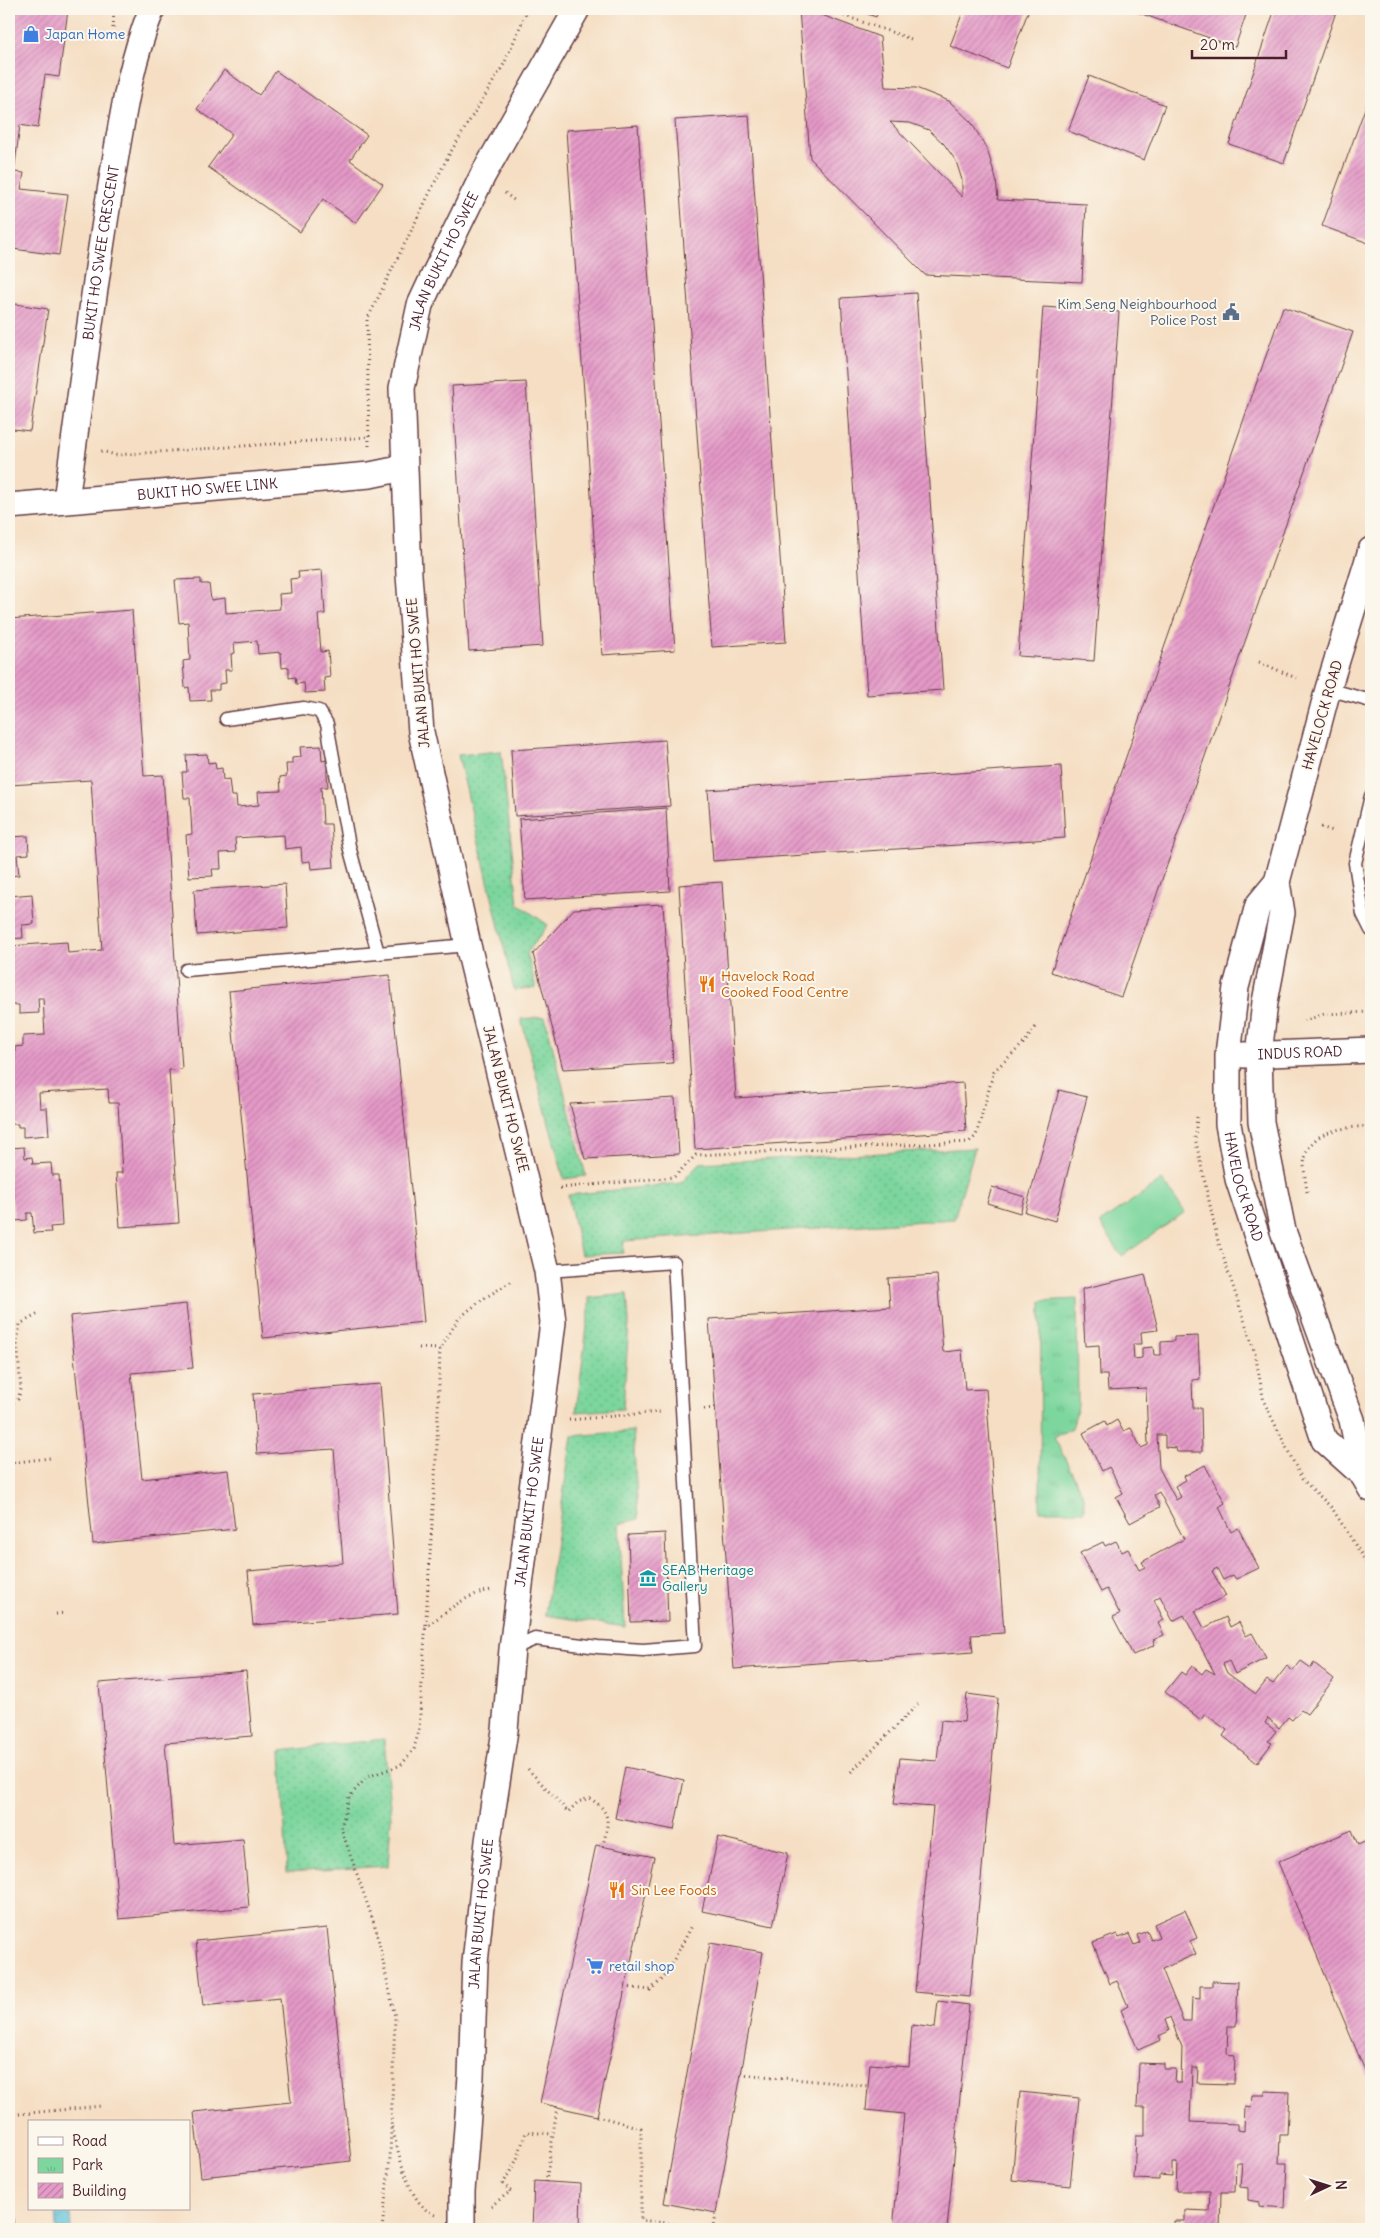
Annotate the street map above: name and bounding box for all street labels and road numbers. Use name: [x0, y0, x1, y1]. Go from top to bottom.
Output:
street label: BUKIT HO SWEE CRESCENT: [79, 164, 123, 341]
street label: JALAN BUKIT HO SWEE: [406, 189, 482, 333]
street label: BUKIT HO SWEE LINK: [136, 474, 279, 504]
street label: JALAN BUKIT HO SWEE: [402, 597, 434, 749]
street label: HAVELOCK ROAD: [1298, 658, 1346, 772]
street label: JALAN BUKIT HO SWEE: [479, 1024, 533, 1174]
street label: INDUS ROAD: [1257, 1042, 1343, 1063]
street label: HAVELOCK ROAD: [1221, 1130, 1267, 1244]
street label: JALAN BUKIT HO SWEE: [511, 1436, 548, 1588]
street label: JALAN BUKIT HO SWEE: [465, 1838, 497, 1989]

